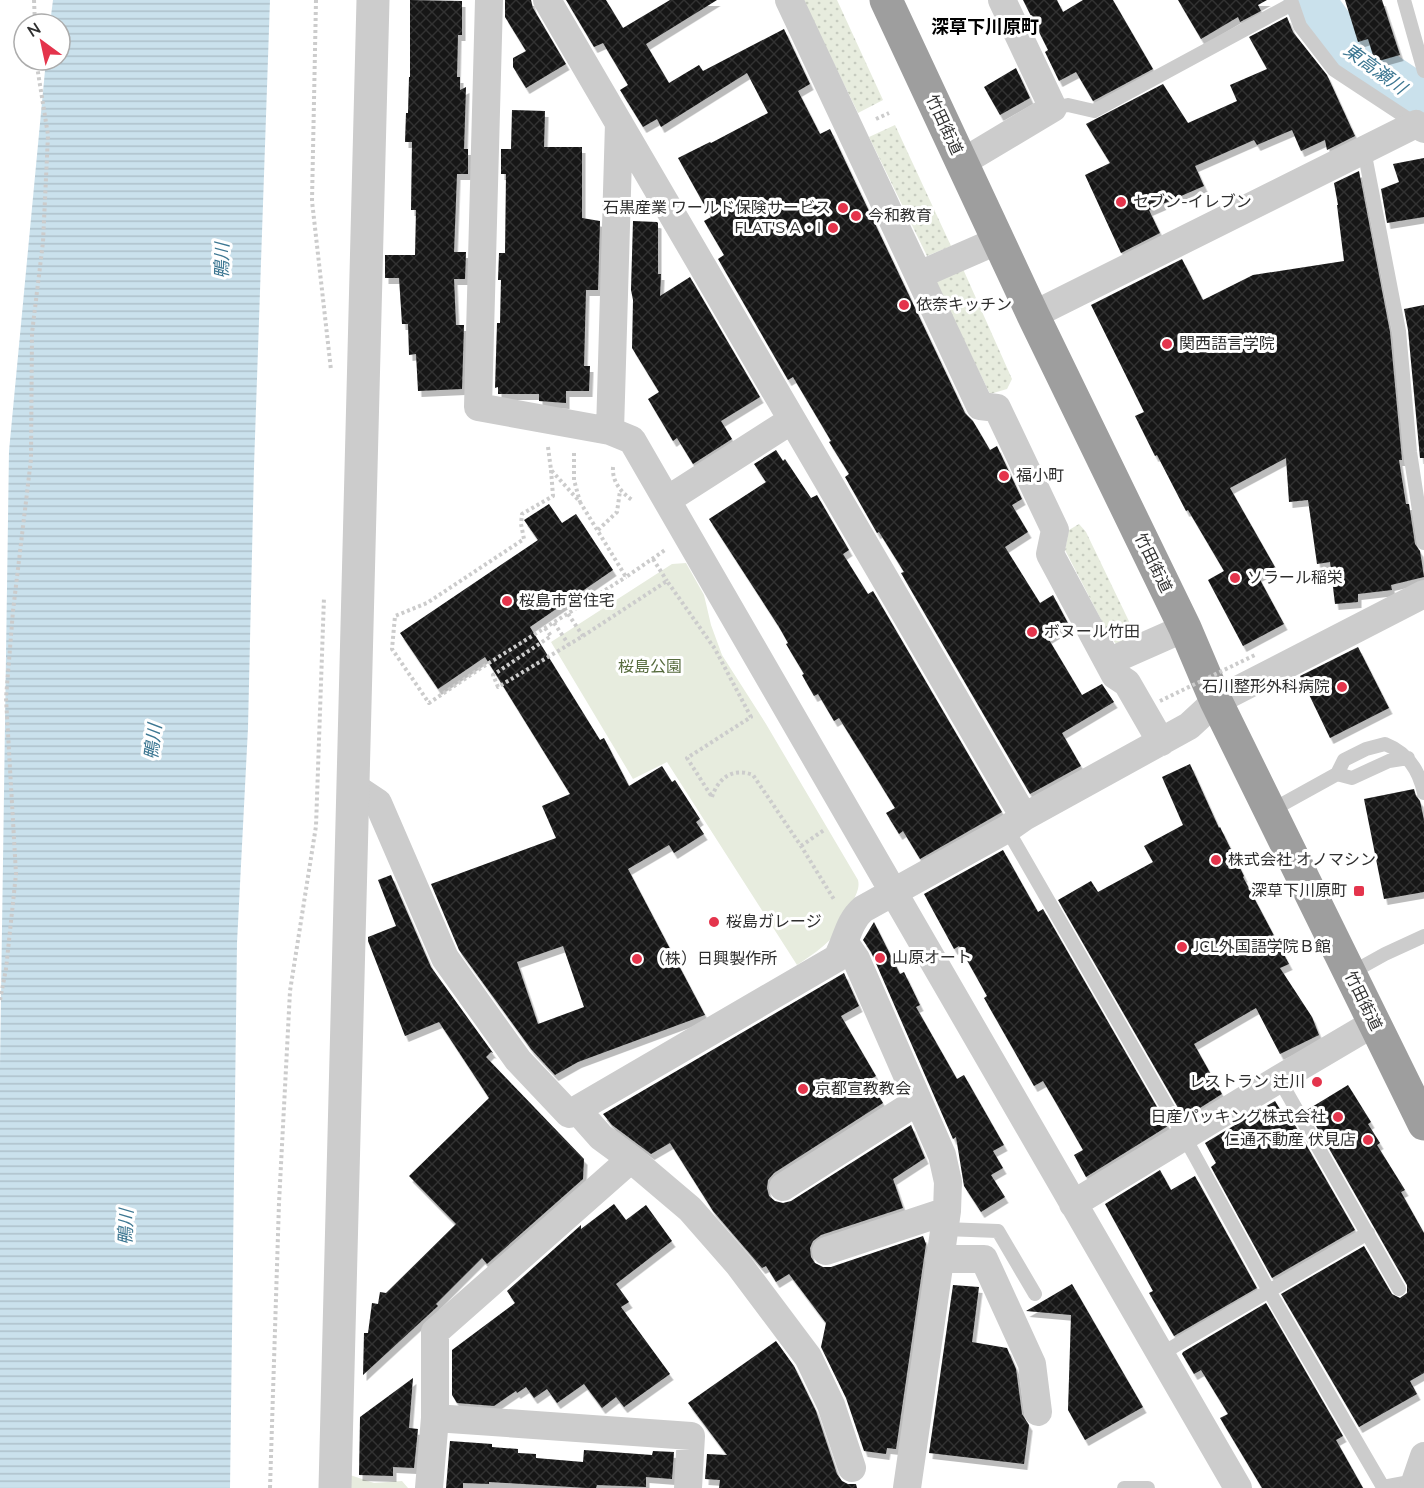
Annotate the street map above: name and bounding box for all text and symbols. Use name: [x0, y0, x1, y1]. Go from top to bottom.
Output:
north arrow: [12, 12, 72, 72]
district label: 深草下川原町: [931, 15, 1039, 39]
text: N: [23, 18, 45, 43]
water label: 東高瀬川: [1339, 38, 1413, 101]
street label: 竹田街道: [921, 91, 967, 159]
place label: セブン-イレブン: [1133, 191, 1252, 213]
marker: セブン-イレブン: [1114, 195, 1128, 209]
place label: 石黒産業 ワールド保険サービス: [603, 197, 831, 219]
marker: 石黒産業 ワールド保険サービス: [836, 201, 850, 215]
place label: 今和教育: [868, 205, 932, 227]
marker: 今和教育: [849, 209, 863, 223]
place label: FLAT'S A・I: [735, 217, 821, 239]
marker: FLAT'S A・I: [826, 221, 840, 235]
water label: 鴨川: [210, 241, 234, 279]
place label: 依奈キッチン: [916, 294, 1012, 316]
marker: 依奈キッチン: [897, 298, 911, 312]
place label: 関西語言学院: [1179, 333, 1275, 355]
marker: 関西語言学院: [1160, 337, 1174, 351]
place label: 福小町: [1016, 465, 1064, 487]
marker: 福小町: [997, 469, 1011, 483]
street label: 竹田街道: [1129, 529, 1177, 597]
place label: ソラール稲栄: [1247, 567, 1343, 589]
marker: ソラール稲栄: [1228, 571, 1242, 585]
place label: 桜島市営住宅: [519, 590, 615, 612]
marker: 桜島市営住宅: [500, 594, 514, 608]
place label: ボヌール竹田: [1044, 621, 1140, 643]
marker: ボヌール竹田: [1025, 625, 1039, 639]
park label: 桜島公園: [618, 656, 682, 678]
place label: 石川整形外科病院: [1202, 676, 1330, 698]
marker: 石川整形外科病院: [1335, 680, 1349, 694]
water label: 鴨川: [139, 721, 167, 761]
place label: 株式会社 オノマシン: [1228, 849, 1376, 871]
marker: 株式会社 オノマシン: [1209, 853, 1223, 867]
place label: 深草下川原町: [1251, 880, 1347, 902]
marker: 深草下川原町: [1352, 884, 1366, 898]
place label: 桜島ガレージ: [726, 911, 822, 933]
marker: 桜島ガレージ: [707, 915, 721, 929]
place label: JCL外国語学院Ｂ館: [1193, 936, 1331, 958]
marker: JCL外国語学院Ｂ館: [1175, 940, 1189, 954]
place label: 山原オート: [892, 947, 972, 969]
place label: （株）日興製作所: [649, 948, 777, 970]
marker: 山原オート: [873, 951, 887, 965]
marker: （株）日興製作所: [630, 952, 644, 966]
street label: 竹田街道: [1339, 967, 1387, 1035]
place label: レストラン 辻川: [1189, 1071, 1305, 1093]
marker: レストラン 辻川: [1310, 1075, 1324, 1089]
place label: 京都宣教教会: [815, 1078, 911, 1100]
marker: 京都宣教教会: [796, 1082, 810, 1096]
place label: 日産パッキング株式会社: [1150, 1106, 1326, 1128]
marker: 日産パッキング株式会社: [1331, 1110, 1345, 1124]
place label: 仁通不動産 伏見店: [1224, 1129, 1356, 1151]
marker: 仁通不動産 伏見店: [1361, 1133, 1375, 1147]
water label: 鴨川: [113, 1207, 139, 1245]

